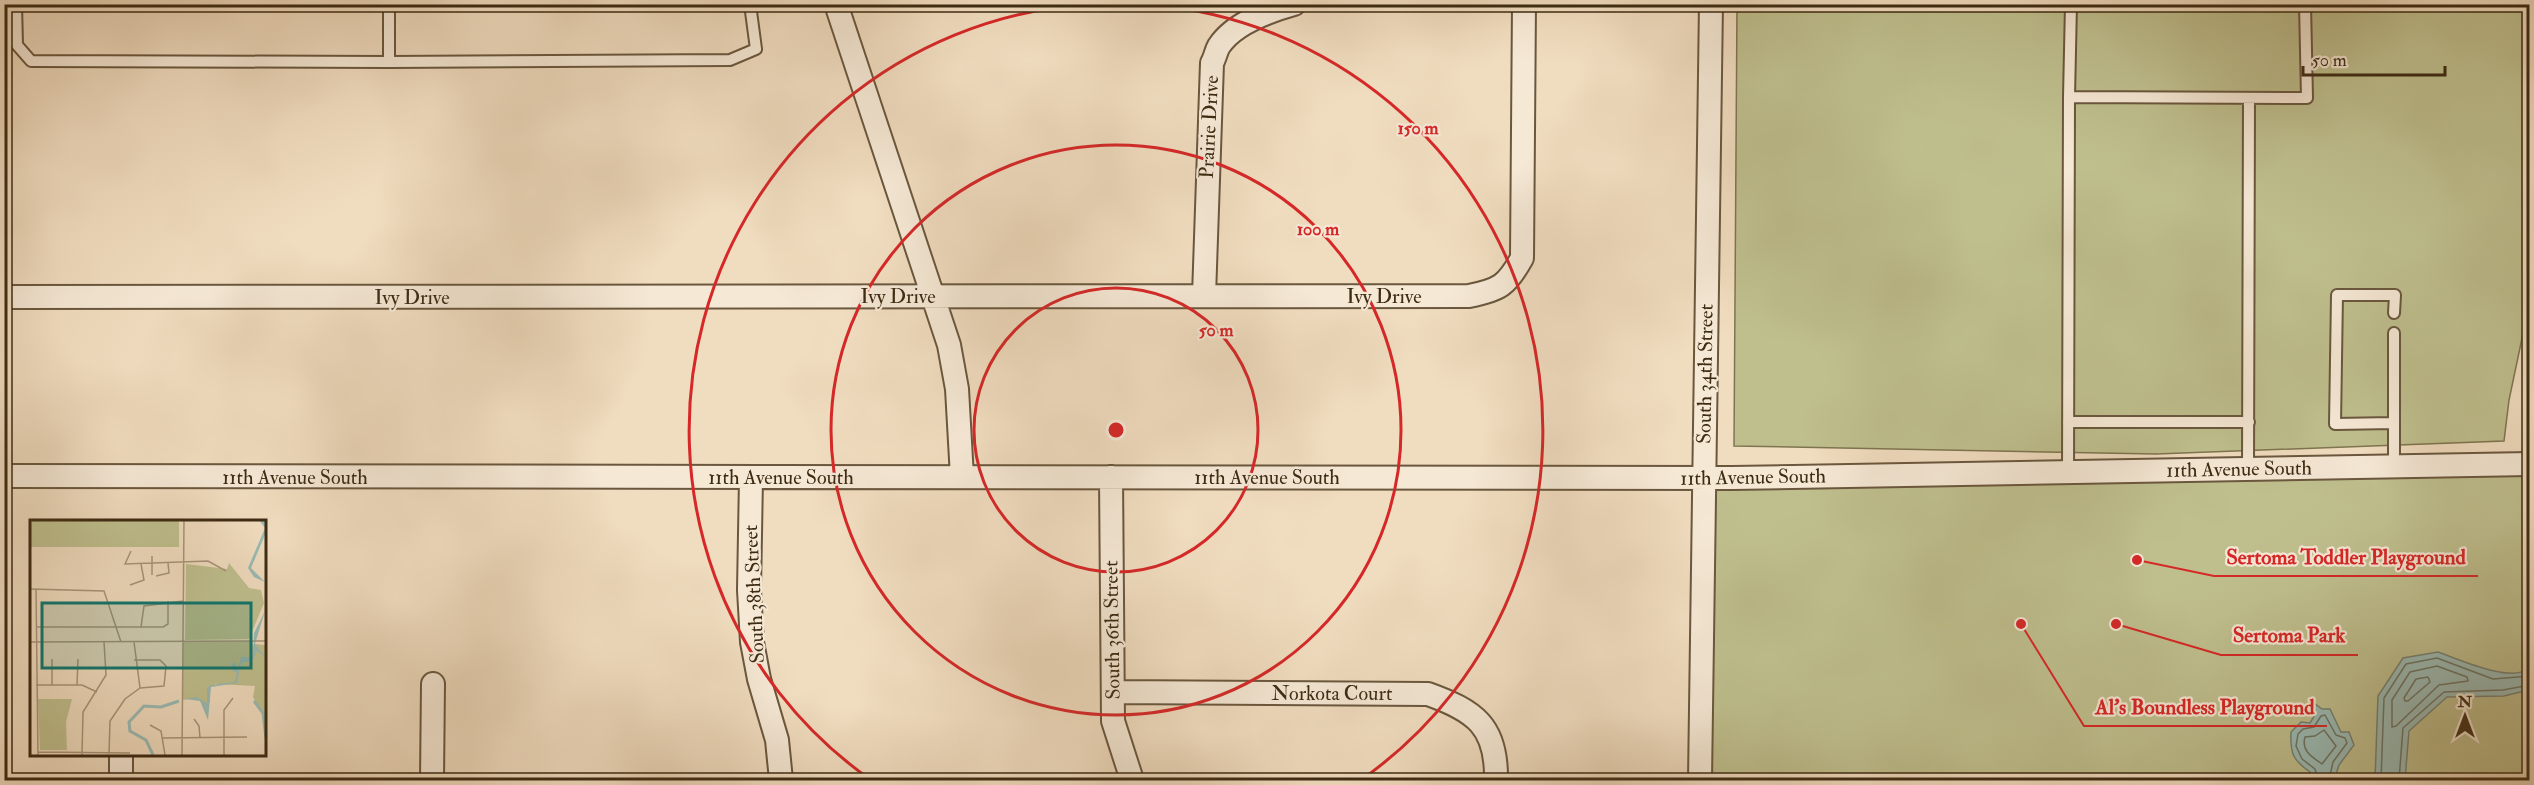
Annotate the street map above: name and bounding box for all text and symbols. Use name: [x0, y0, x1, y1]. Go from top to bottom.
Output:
scale bar: [2303, 39, 2446, 77]
text: 50 m: [2312, 49, 2347, 72]
street label: Prairie Drive: [1194, 75, 1224, 179]
text: 150 m: [1397, 117, 1440, 140]
text: 100 m: [1297, 218, 1340, 241]
street label: Ivy Drive: [860, 284, 936, 309]
street label: Ivy Drive: [1346, 284, 1422, 309]
street label: Ivy Drive: [374, 285, 450, 310]
street label: South 34th Street: [1691, 303, 1719, 444]
text: 50 m: [1199, 319, 1234, 342]
centre of rings: [1106, 420, 1126, 440]
street label: 11th Avenue South: [2166, 455, 2313, 483]
street label: 11th Avenue South: [1680, 463, 1827, 491]
street label: 11th Avenue South: [222, 465, 368, 490]
street label: 11th Avenue South: [708, 465, 854, 490]
street label: 11th Avenue South: [1194, 465, 1340, 490]
inset map: [30, 520, 266, 755]
street label: South 38th Street: [738, 524, 770, 664]
callout: Sertoma Toddler Playground: [2214, 537, 2478, 576]
text: Sertoma Toddler Playground: [2226, 544, 2467, 571]
street label: South 36th Street: [1098, 560, 1126, 700]
callout: Sertoma Park: [2221, 616, 2358, 655]
text: Sertoma Park: [2233, 622, 2346, 649]
street label: Norkota Court: [1272, 681, 1393, 706]
north arrow: [2435, 686, 2495, 746]
callout: Al's Boundless Playground: [2084, 687, 2327, 726]
text: N: [2457, 692, 2473, 712]
text: Al's Boundless Playground: [2094, 694, 2315, 721]

